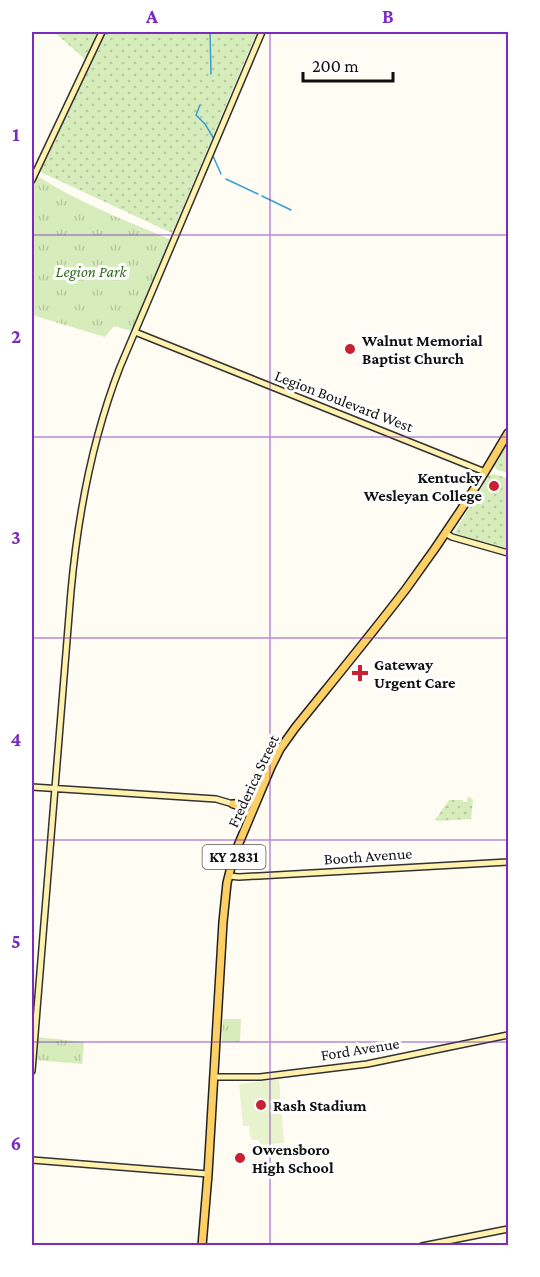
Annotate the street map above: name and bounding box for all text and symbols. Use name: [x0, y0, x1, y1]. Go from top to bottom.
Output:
text: A: [145, 5, 159, 27]
text: B: [382, 5, 394, 27]
scale bar: [303, 45, 393, 83]
text: 200 m: [312, 56, 359, 76]
text: 1: [12, 123, 20, 145]
park label: Legion Park: [55, 263, 128, 281]
text: 2: [11, 325, 21, 347]
place label: Walnut Memorial Baptist Church: [361, 332, 483, 367]
marker: Walnut Memorial Baptist Church: [343, 342, 357, 356]
street label: Legion Boulevard West: [272, 367, 416, 436]
place label: Kentucky Wesleyan College: [363, 469, 483, 504]
marker: Kentucky Wesleyan College: [487, 479, 501, 493]
text: 3: [11, 526, 21, 548]
place label: Gateway Urgent Care: [374, 656, 456, 691]
marker: Gateway Urgent Care: [351, 664, 369, 682]
text: 4: [11, 728, 22, 750]
street label: Frederica Street: [224, 731, 282, 830]
street label: Booth Avenue: [323, 844, 413, 868]
road number: KY 2831: [202, 845, 266, 869]
text: 5: [11, 930, 21, 952]
street label: Ford Avenue: [319, 1034, 401, 1064]
place label: Rash Stadium: [273, 1097, 367, 1114]
marker: Rash Stadium: [254, 1098, 268, 1112]
text: 6: [11, 1132, 21, 1154]
place label: Owensboro High School: [252, 1141, 334, 1176]
marker: Owensboro High School: [233, 1151, 247, 1165]

